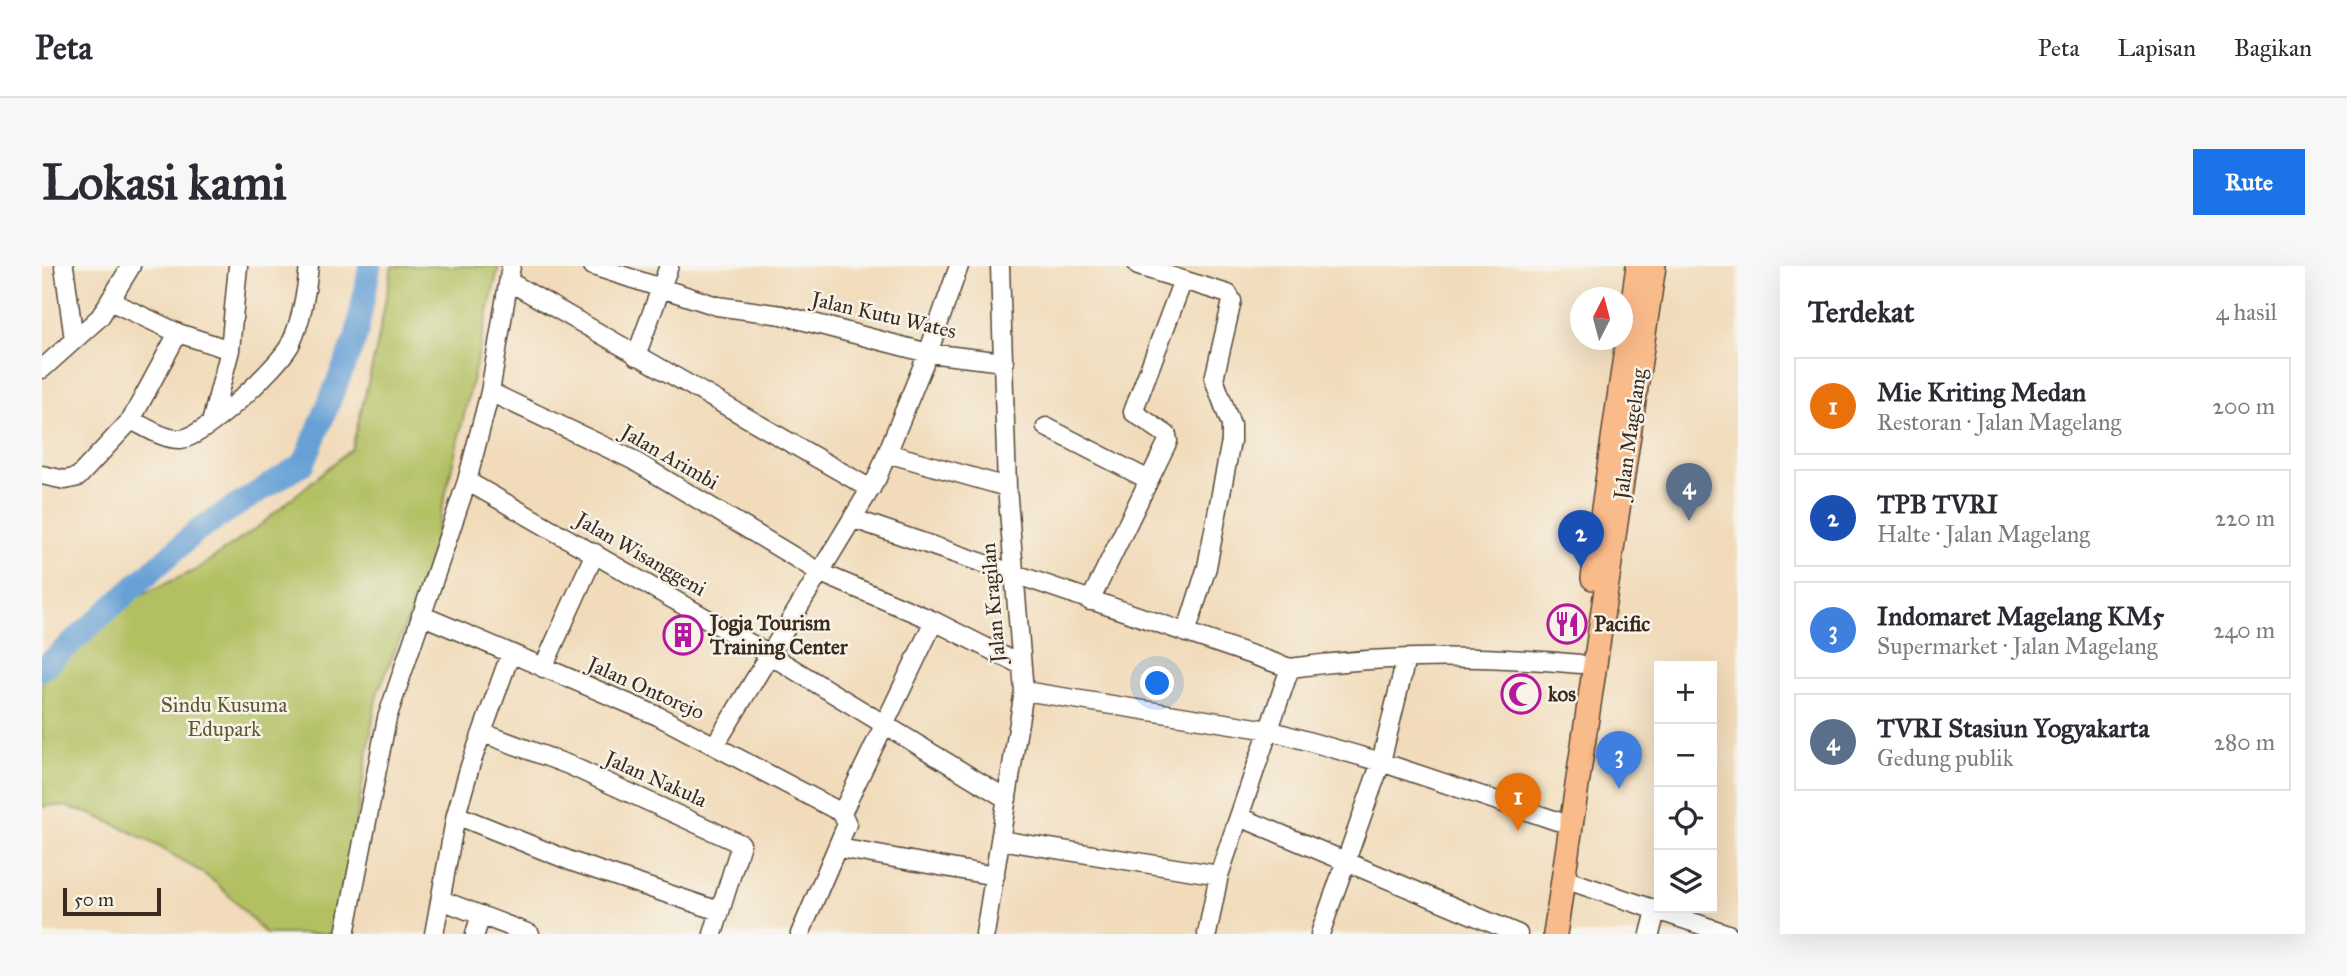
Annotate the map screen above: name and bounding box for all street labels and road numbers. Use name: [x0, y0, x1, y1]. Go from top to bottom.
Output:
street label: Jalan Kutu Wates: [807, 285, 959, 344]
street label: Jalan Magelang: [1608, 367, 1652, 503]
street label: Jalan Arimbi: [615, 418, 724, 496]
street label: Jalan Wisanggeni: [569, 505, 711, 602]
street label: Jalan Kragilan: [975, 542, 1011, 666]
street label: Jalan Ontorejo: [582, 650, 709, 725]
street label: Jalan Nakula: [599, 744, 711, 813]

